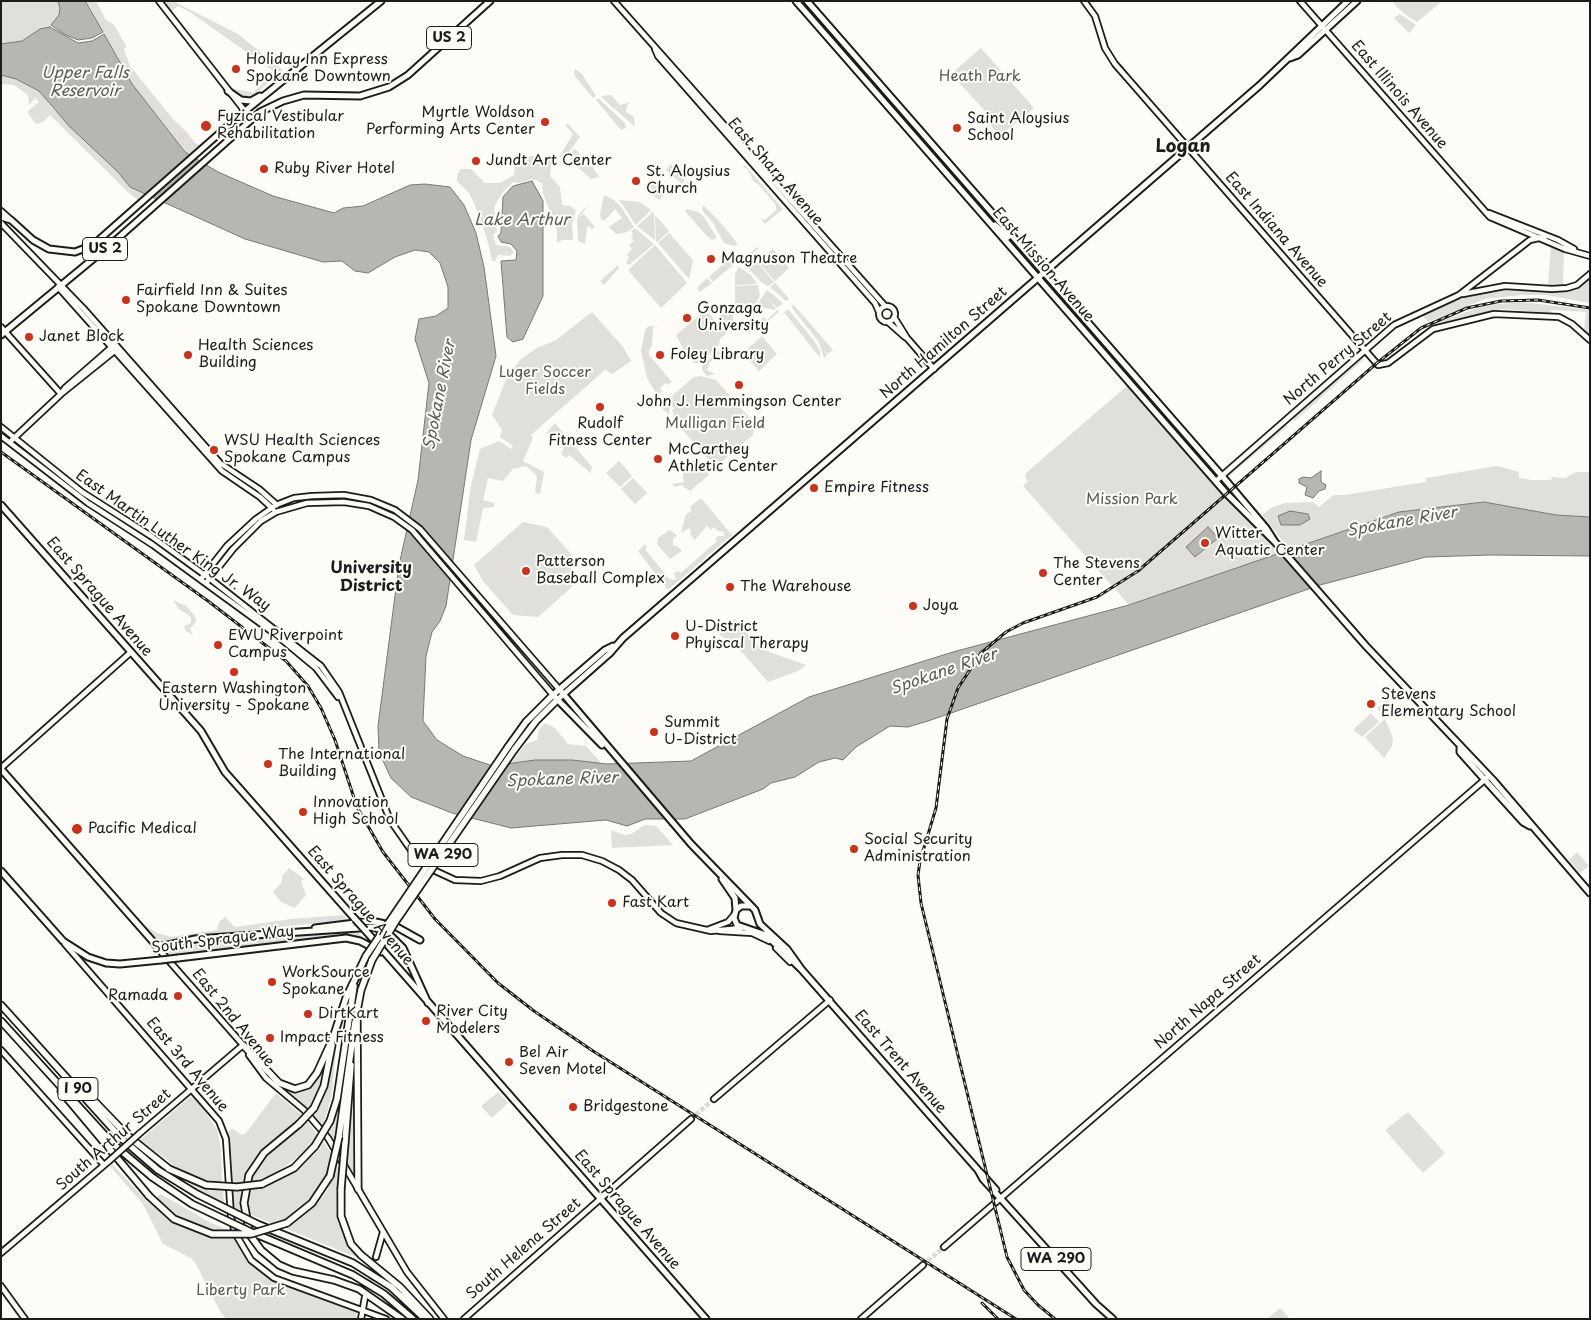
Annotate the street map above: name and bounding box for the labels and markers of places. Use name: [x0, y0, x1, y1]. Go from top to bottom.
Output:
place label: Holiday Inn Express Spokane Downtown: [246, 51, 391, 86]
marker: Holiday Inn Express Spokane Downtown: [230, 63, 242, 75]
place label: Myrtle Woldson Performing Arts Center: [366, 104, 535, 139]
place label: Fyzical Vestibular Rehabilitation: [217, 108, 344, 143]
place label: Saint Aloysius School: [967, 110, 1069, 145]
marker: Myrtle Woldson Performing Arts Center: [539, 116, 551, 128]
marker: Fyzical Vestibular Rehabilitation: [199, 119, 213, 133]
marker: Saint Aloysius School: [951, 122, 963, 134]
place label: Jundt Art Center: [486, 152, 611, 170]
marker: Jundt Art Center: [470, 155, 482, 167]
place label: Ruby River Hotel: [274, 160, 395, 178]
marker: Ruby River Hotel: [258, 163, 270, 175]
place label: St. Aloysius Church: [646, 163, 730, 198]
marker: St. Aloysius Church: [630, 175, 642, 187]
place label: Magnuson Theatre: [721, 250, 857, 268]
marker: Magnuson Theatre: [705, 253, 717, 265]
place label: Fairfield Inn & Suites Spokane Downtown: [136, 282, 287, 317]
marker: Fairfield Inn & Suites Spokane Downtown: [120, 294, 132, 306]
place label: Gonzaga University: [697, 300, 769, 335]
marker: Gonzaga University: [681, 312, 693, 324]
place label: Janet Block: [39, 328, 124, 346]
marker: Janet Block: [23, 331, 35, 343]
place label: Health Sciences Building: [198, 337, 313, 372]
place label: Foley Library: [670, 346, 764, 364]
marker: Health Sciences Building: [182, 349, 194, 361]
marker: Foley Library: [654, 349, 666, 361]
marker: John J. Hemmingson Center: [733, 379, 745, 391]
place label: John J. Hemmingson Center: [637, 393, 841, 411]
marker: Rudolf Fitness Center: [594, 401, 606, 413]
place label: Rudolf Fitness Center: [548, 415, 652, 450]
place label: WSU Health Sciences Spokane Campus: [224, 432, 380, 467]
place label: McCarthey Athletic Center: [668, 441, 777, 476]
marker: WSU Health Sciences Spokane Campus: [208, 444, 220, 456]
marker: McCarthey Athletic Center: [652, 453, 664, 465]
place label: Empire Fitness: [824, 479, 929, 497]
marker: Empire Fitness: [808, 482, 820, 494]
place label: Witter Aquatic Center: [1215, 525, 1325, 560]
marker: Witter Aquatic Center: [1199, 537, 1211, 549]
place label: Patterson Baseball Complex: [536, 553, 665, 588]
place label: The Stevens Center: [1053, 555, 1140, 590]
marker: Patterson Baseball Complex: [520, 565, 532, 577]
marker: The Stevens Center: [1037, 567, 1049, 579]
place label: The Warehouse: [740, 578, 851, 596]
marker: The Warehouse: [724, 581, 736, 593]
place label: Joya: [923, 597, 958, 615]
marker: Joya: [907, 600, 919, 612]
place label: U-District Phyiscal Therapy: [685, 618, 809, 653]
place label: EWU Riverpoint Campus: [228, 627, 343, 662]
marker: U-District Phyiscal Therapy: [669, 630, 681, 642]
marker: EWU Riverpoint Campus: [212, 639, 224, 651]
marker: Eastern Washington University - Spokane: [228, 666, 240, 678]
place label: Eastern Washington University - Spokane: [158, 680, 310, 715]
place label: Stevens Elementary School: [1381, 686, 1516, 721]
marker: Stevens Elementary School: [1365, 698, 1377, 710]
place label: Summit U-District: [664, 714, 737, 749]
marker: Summit U-District: [648, 726, 660, 738]
place label: The International Building: [278, 746, 405, 781]
marker: The International Building: [262, 758, 274, 770]
place label: Innovation High School: [313, 794, 398, 829]
marker: Innovation High School: [297, 806, 309, 818]
place label: Pacific Medical: [88, 820, 197, 838]
marker: Pacific Medical: [70, 822, 84, 836]
place label: Social Security Administration: [864, 831, 973, 866]
marker: Social Security Administration: [848, 843, 860, 855]
place label: Fast Kart: [622, 894, 689, 912]
marker: Fast Kart: [606, 897, 618, 909]
place label: WorkSource Spokane: [282, 964, 370, 999]
marker: WorkSource Spokane: [266, 976, 278, 988]
place label: Ramada: [108, 987, 168, 1005]
marker: Ramada: [172, 990, 184, 1002]
place label: River City Modelers: [436, 1003, 508, 1038]
place label: DirtKart: [318, 1005, 379, 1023]
marker: DirtKart: [302, 1008, 314, 1020]
marker: River City Modelers: [420, 1015, 432, 1027]
place label: Impact Fitness: [280, 1029, 384, 1047]
marker: Impact Fitness: [264, 1032, 276, 1044]
place label: Bel Air Seven Motel: [519, 1044, 606, 1079]
marker: Bel Air Seven Motel: [503, 1056, 515, 1068]
place label: Bridgestone: [583, 1098, 669, 1116]
marker: Bridgestone: [567, 1101, 579, 1113]

